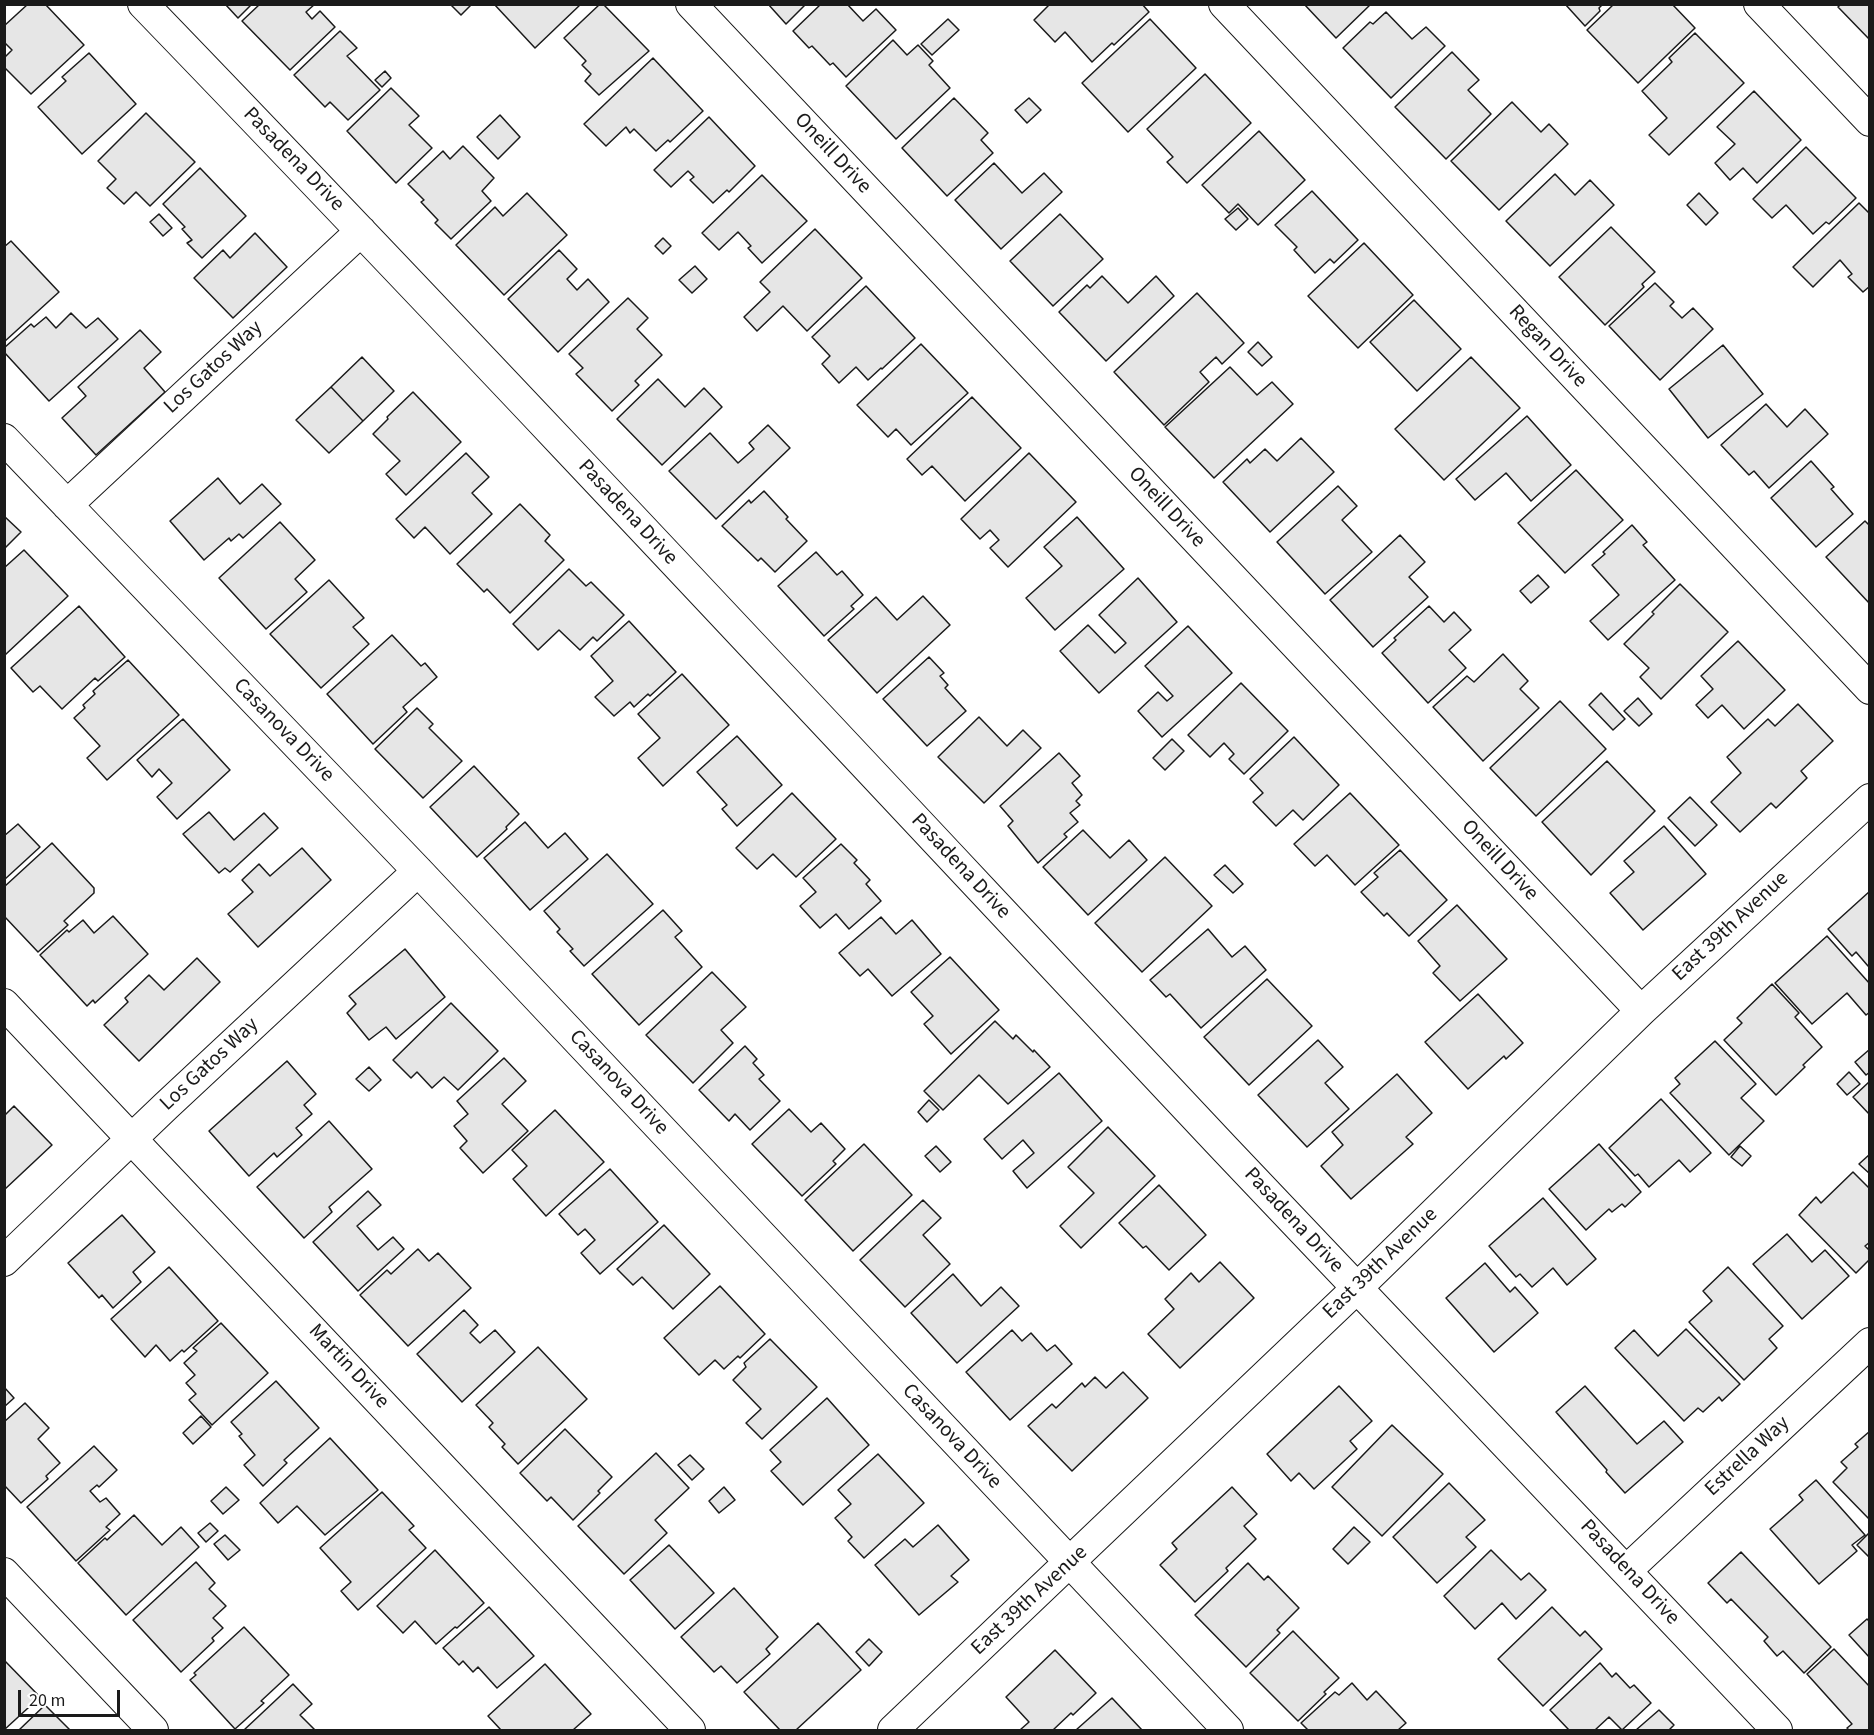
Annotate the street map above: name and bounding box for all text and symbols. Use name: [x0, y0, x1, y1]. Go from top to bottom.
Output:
street label: Pasadena Drive: [237, 103, 349, 217]
street label: Oneill Drive: [788, 108, 876, 200]
street label: Regan Drive: [1502, 300, 1592, 394]
street label: Los Gatos Way: [160, 316, 268, 420]
street label: Pasadena Drive: [572, 455, 682, 571]
street label: Oneill Drive: [1122, 462, 1210, 554]
street label: Casanova Drive: [227, 674, 339, 788]
street label: Pasadena Drive: [905, 809, 1015, 925]
street label: Oneill Drive: [1455, 815, 1543, 907]
street label: East 39th Avenue: [1668, 867, 1794, 987]
street label: Los Gatos Way: [156, 1013, 264, 1117]
street label: Casanova Drive: [563, 1025, 673, 1141]
street label: Pasadena Drive: [1238, 1163, 1348, 1279]
street label: East 39th Avenue: [1318, 1203, 1444, 1325]
street label: Martin Drive: [302, 1319, 394, 1415]
street label: Casanova Drive: [896, 1379, 1006, 1495]
street label: Estrella Way: [1701, 1412, 1795, 1502]
street label: Pasadena Drive: [1574, 1515, 1684, 1631]
street label: East 39th Avenue: [967, 1541, 1093, 1661]
scale bar: [21, 1678, 123, 1716]
text: 20 m: [29, 1688, 65, 1713]

